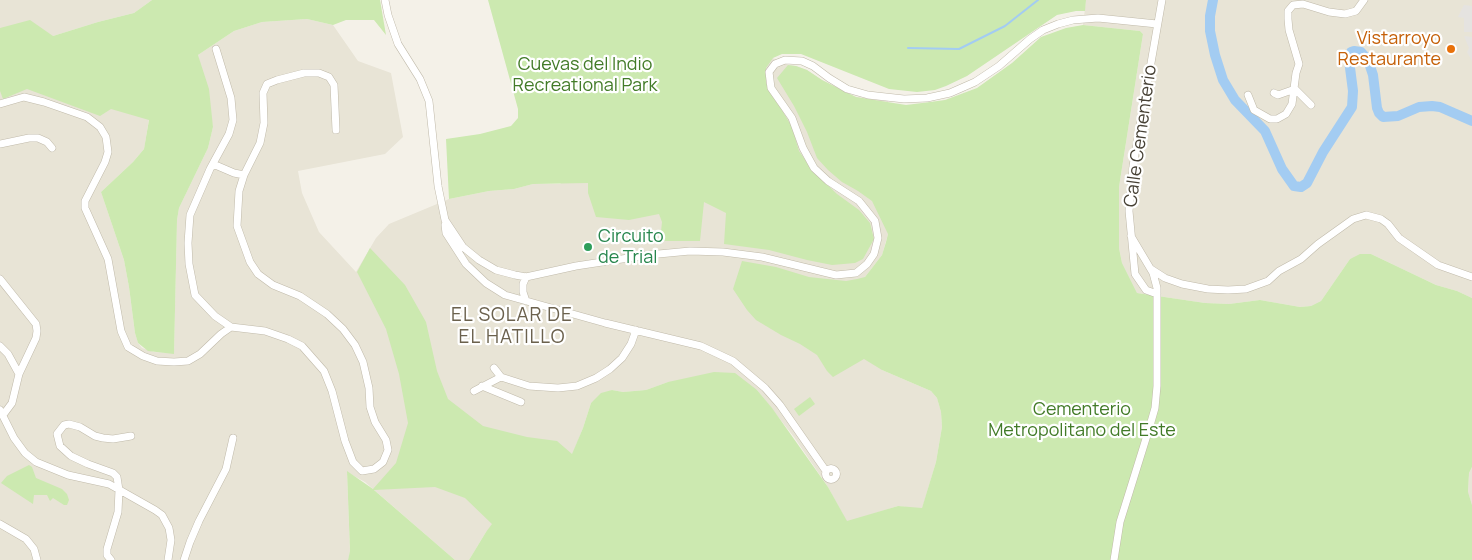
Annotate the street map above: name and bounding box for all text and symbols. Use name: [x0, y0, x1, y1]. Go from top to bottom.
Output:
place label: Vistarroyo Restaurante: [1338, 28, 1441, 70]
marker: Vistarroyo Restaurante: [1445, 43, 1457, 55]
park label: Cuevas del Indio Recreational Park: [513, 54, 657, 96]
street label: Calle Cementerio: [1120, 63, 1162, 209]
place label: Circuito de Trial: [598, 226, 664, 268]
marker: Circuito de Trial: [582, 241, 594, 253]
district label: EL SOLAR DE EL HATILLO: [450, 305, 574, 349]
park label: Cementerio Metropolitano del Este: [988, 399, 1176, 442]

